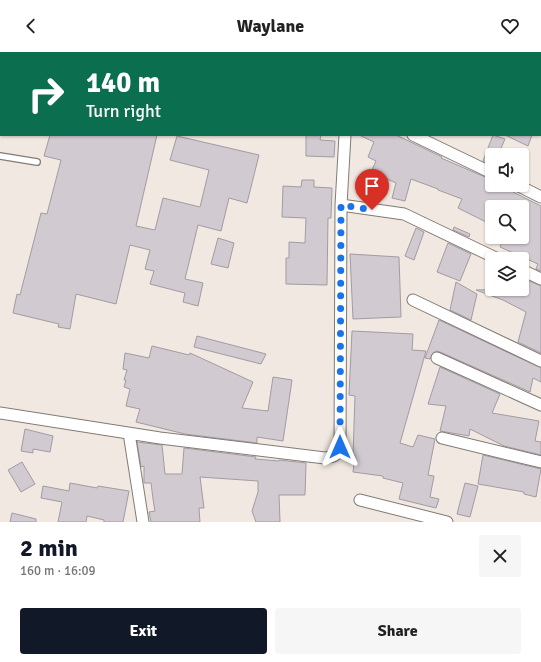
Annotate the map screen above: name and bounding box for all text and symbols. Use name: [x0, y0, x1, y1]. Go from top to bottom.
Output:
icon: back: [20, 15, 42, 37]
text: Waylane: [237, 15, 304, 37]
icon: heart: [499, 15, 521, 37]
text: 140 m: [86, 66, 160, 100]
icon: right: [20, 68, 72, 120]
text: Turn right: [86, 100, 161, 122]
map controls: [485, 148, 529, 296]
button: sound: [485, 148, 529, 192]
pin: [355, 169, 389, 210]
icon: arrive: [361, 175, 383, 197]
button: search: [485, 200, 529, 244]
button: layers: [485, 252, 529, 296]
position arrow: [319, 426, 361, 468]
text: 2 min: [20, 533, 78, 563]
button: close: [479, 535, 521, 577]
text: 160 m · 16:09: [20, 563, 96, 579]
button: Exit: [20, 608, 267, 654]
button: Share: [275, 608, 521, 654]

